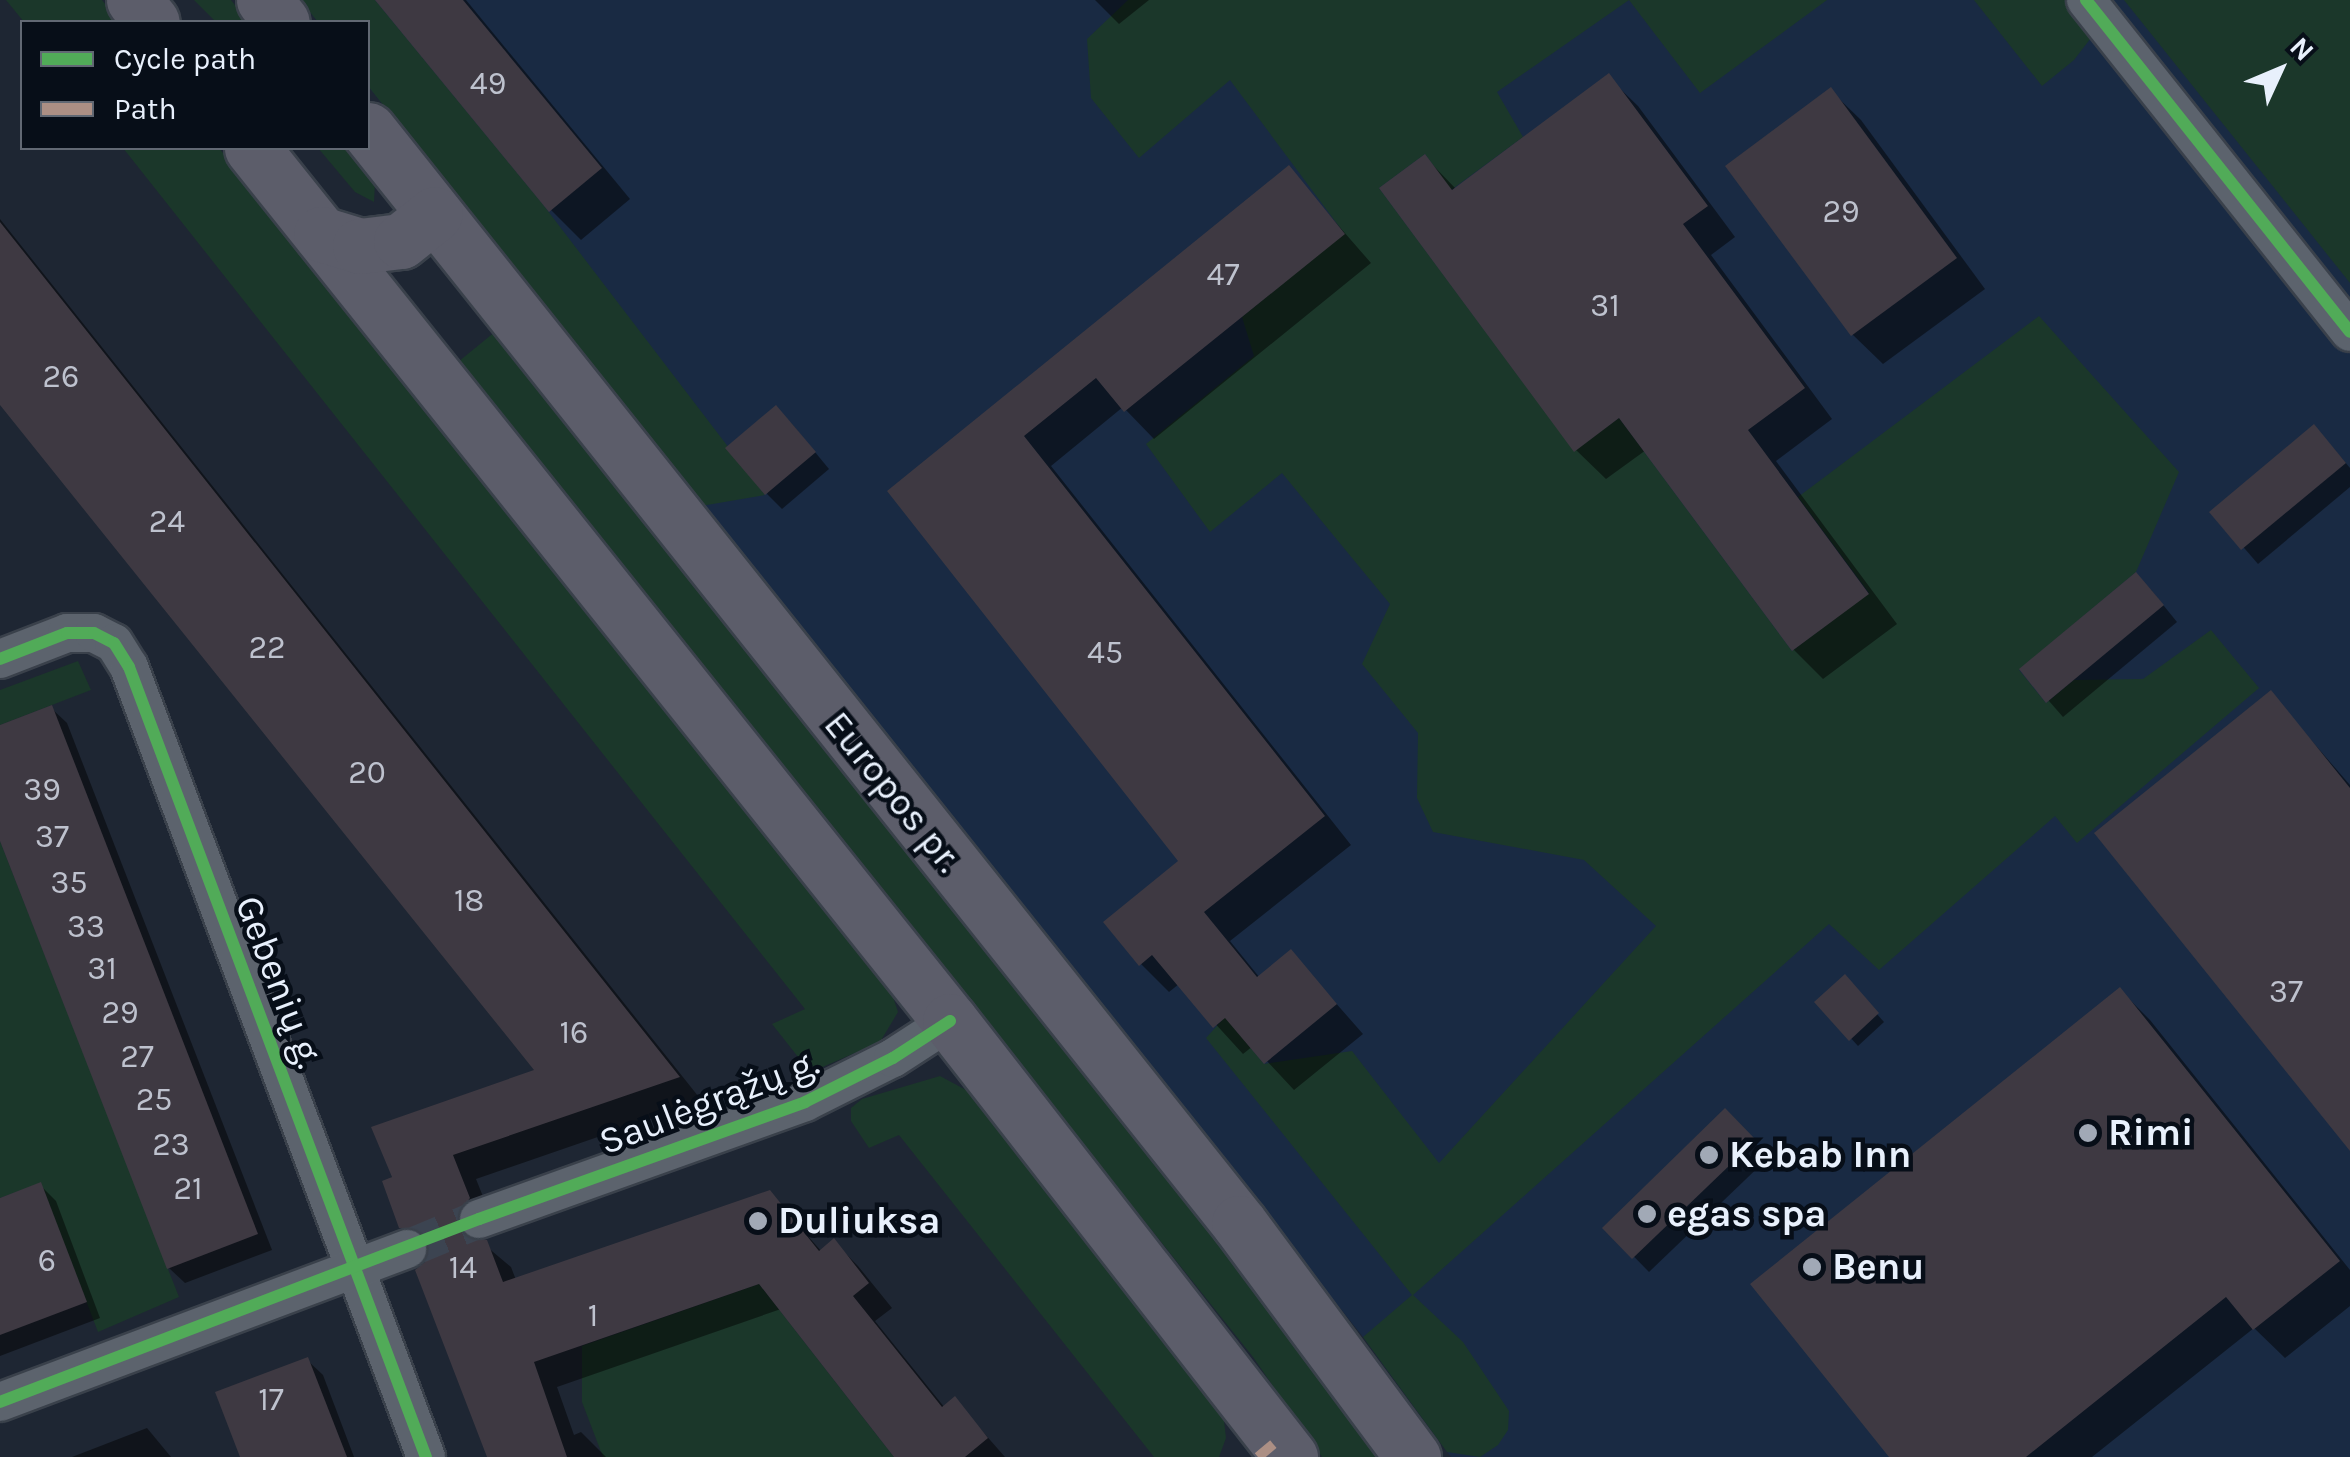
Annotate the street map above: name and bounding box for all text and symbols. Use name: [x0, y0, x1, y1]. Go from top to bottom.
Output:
legend: [20, 20, 370, 150]
north arrow: [2230, 20, 2330, 120]
text: N: [2283, 30, 2321, 67]
text: Cycle path: [114, 41, 256, 77]
house number: 49: [470, 65, 506, 103]
text: Path: [114, 91, 177, 127]
house number: 29: [1822, 193, 1860, 231]
house number: 47: [1207, 256, 1239, 294]
house number: 31: [1590, 287, 1620, 325]
house number: 26: [43, 358, 79, 396]
house number: 24: [149, 503, 185, 541]
house number: 22: [248, 629, 286, 667]
house number: 45: [1087, 634, 1123, 672]
street label: Europos pr.: [814, 702, 972, 882]
house number: 20: [348, 754, 386, 792]
house number: 39: [23, 771, 61, 809]
house number: 37: [35, 818, 69, 856]
house number: 35: [51, 864, 87, 902]
house number: 18: [454, 882, 484, 920]
street label: Gebenių g.: [225, 890, 333, 1074]
house number: 33: [67, 908, 105, 946]
house number: 31: [87, 950, 117, 988]
house number: 37: [2269, 973, 2303, 1011]
house number: 29: [101, 994, 139, 1032]
house number: 16: [560, 1014, 588, 1052]
house number: 27: [120, 1038, 154, 1076]
street label: Saulėgrąžų g.: [593, 1039, 825, 1165]
house number: 25: [136, 1081, 172, 1119]
place label: Rimi: [2108, 1110, 2193, 1156]
marker: Rimi: [2077, 1122, 2099, 1144]
house number: 23: [152, 1126, 190, 1164]
place label: Kebab Inn: [1729, 1132, 1911, 1178]
marker: Kebab Inn: [1698, 1144, 1720, 1166]
house number: 21: [173, 1170, 203, 1208]
place label: egas spa: [1667, 1191, 1827, 1237]
place label: Duliuksa: [778, 1198, 941, 1244]
marker: egas spa: [1636, 1203, 1658, 1225]
marker: Duliuksa: [747, 1210, 769, 1232]
house number: 6: [38, 1242, 56, 1280]
place label: Benu: [1832, 1244, 1924, 1290]
house number: 14: [449, 1249, 477, 1287]
marker: Benu: [1801, 1256, 1823, 1278]
house number: 1: [588, 1297, 598, 1335]
house number: 17: [258, 1381, 284, 1419]

